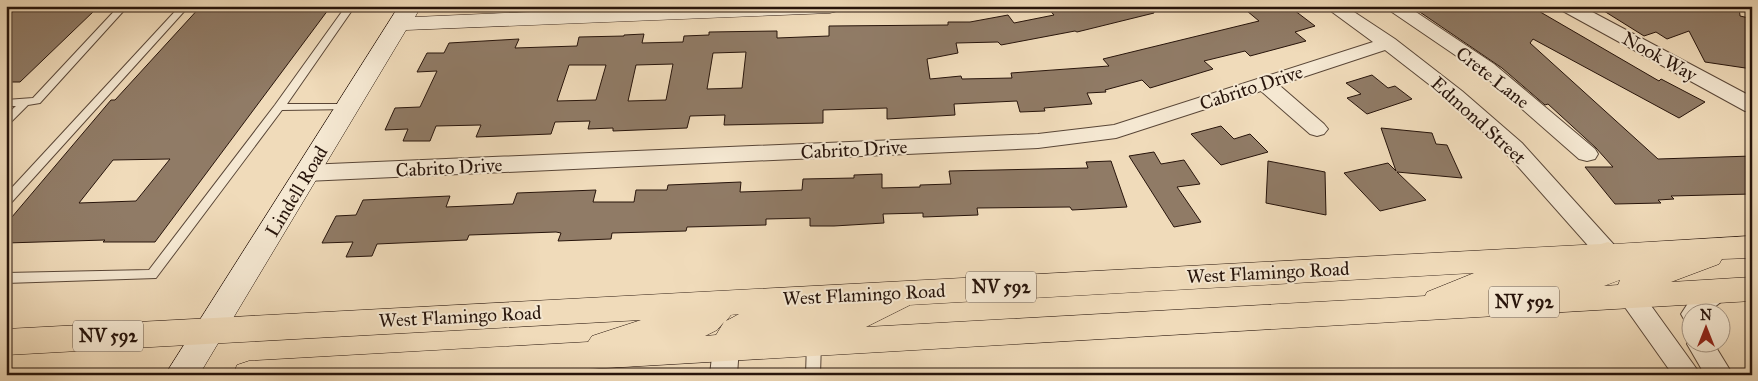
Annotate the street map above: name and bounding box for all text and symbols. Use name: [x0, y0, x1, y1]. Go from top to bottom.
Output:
street label: Nook Way: [1618, 27, 1702, 87]
street label: Crete Lane: [1451, 42, 1534, 113]
street label: Cabrito Drive: [1197, 60, 1306, 115]
street label: Edmond Street: [1426, 72, 1531, 169]
street label: Cabrito Drive: [800, 135, 908, 164]
street label: Lindell Road: [260, 141, 333, 241]
street label: Cabrito Drive: [395, 153, 503, 182]
street label: West Flamingo Road: [1186, 257, 1351, 289]
road number: NV 592: [966, 272, 1036, 302]
street label: West Flamingo Road: [782, 279, 947, 311]
road number: NV 592: [1489, 286, 1559, 318]
street label: West Flamingo Road: [378, 301, 543, 333]
north arrow: [1680, 304, 1730, 354]
text: N: [1700, 307, 1712, 324]
road number: NV 592: [73, 321, 143, 352]

